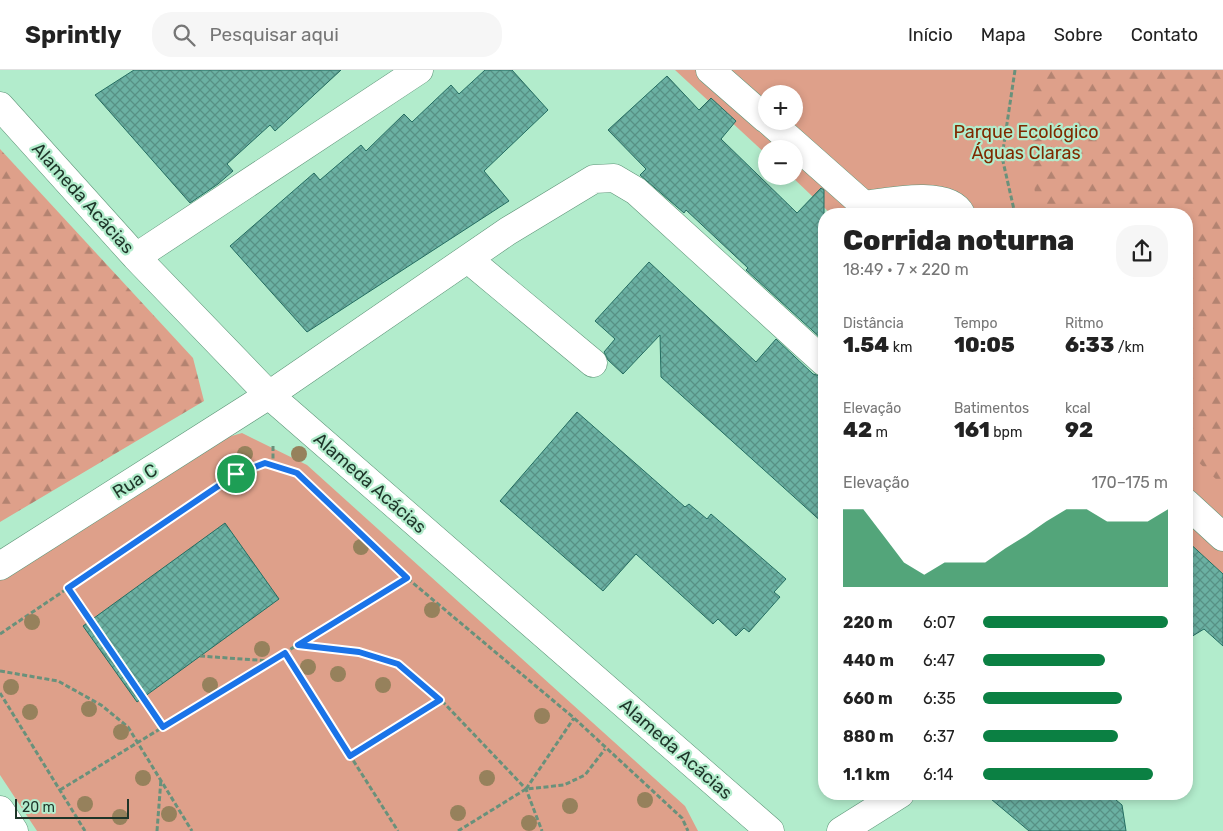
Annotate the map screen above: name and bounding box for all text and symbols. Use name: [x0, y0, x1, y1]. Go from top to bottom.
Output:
search box: [152, 12, 502, 57]
text: Sprintly: [25, 21, 122, 49]
icon: search: [170, 21, 198, 49]
text: Pesquisar aqui: [210, 23, 339, 46]
text: Início: [908, 24, 953, 46]
text: Mapa: [981, 24, 1026, 46]
text: Sobre: [1054, 24, 1103, 46]
text: Contato: [1131, 24, 1198, 46]
map controls: [758, 85, 803, 185]
button: +: [758, 85, 803, 130]
park label: Parque Ecológico Águas Claras: [953, 121, 1099, 164]
street label: Alameda Acácias: [27, 138, 139, 258]
button: −: [758, 140, 803, 185]
text: Corrida noturna: [843, 224, 1074, 257]
button: share: [1116, 225, 1168, 277]
text: 18:49 · 7 × 220 m: [843, 260, 969, 279]
text: Distância: [843, 315, 904, 332]
text: Tempo: [954, 315, 997, 332]
text: Ritmo: [1065, 315, 1104, 332]
text: 1.54: [843, 332, 889, 357]
text: 10:05: [954, 332, 1015, 357]
text: 6:33: [1065, 332, 1114, 357]
text: km: [889, 339, 912, 356]
text: /km: [1114, 339, 1144, 356]
text: Elevação: [843, 400, 901, 417]
text: Batimentos: [954, 400, 1029, 417]
text: kcal: [1065, 400, 1091, 417]
text: 42: [843, 417, 872, 442]
text: 161: [954, 417, 990, 442]
text: 92: [1065, 417, 1093, 442]
text: m: [872, 424, 888, 441]
text: bpm: [990, 424, 1022, 441]
street label: Alameda Acácias: [309, 428, 431, 538]
pin: [215, 453, 257, 495]
street label: Rua C: [108, 459, 162, 503]
icon: arrive: [222, 460, 250, 488]
text: Elevação: [843, 473, 909, 492]
text: 170–175 m: [1091, 473, 1168, 492]
text: 220 m: [843, 613, 893, 632]
text: 6:07: [923, 613, 955, 632]
text: 440 m: [843, 651, 894, 670]
text: 6:47: [923, 651, 955, 670]
text: 660 m: [843, 689, 893, 708]
text: 6:35: [923, 689, 956, 708]
street label: Alameda Acácias: [615, 694, 737, 804]
text: 880 m: [843, 727, 894, 746]
text: 6:37: [923, 727, 955, 746]
text: 1.1 km: [843, 765, 890, 784]
text: 6:14: [923, 765, 954, 784]
scale bar: [15, 796, 129, 819]
text: 20 m: [22, 799, 55, 816]

